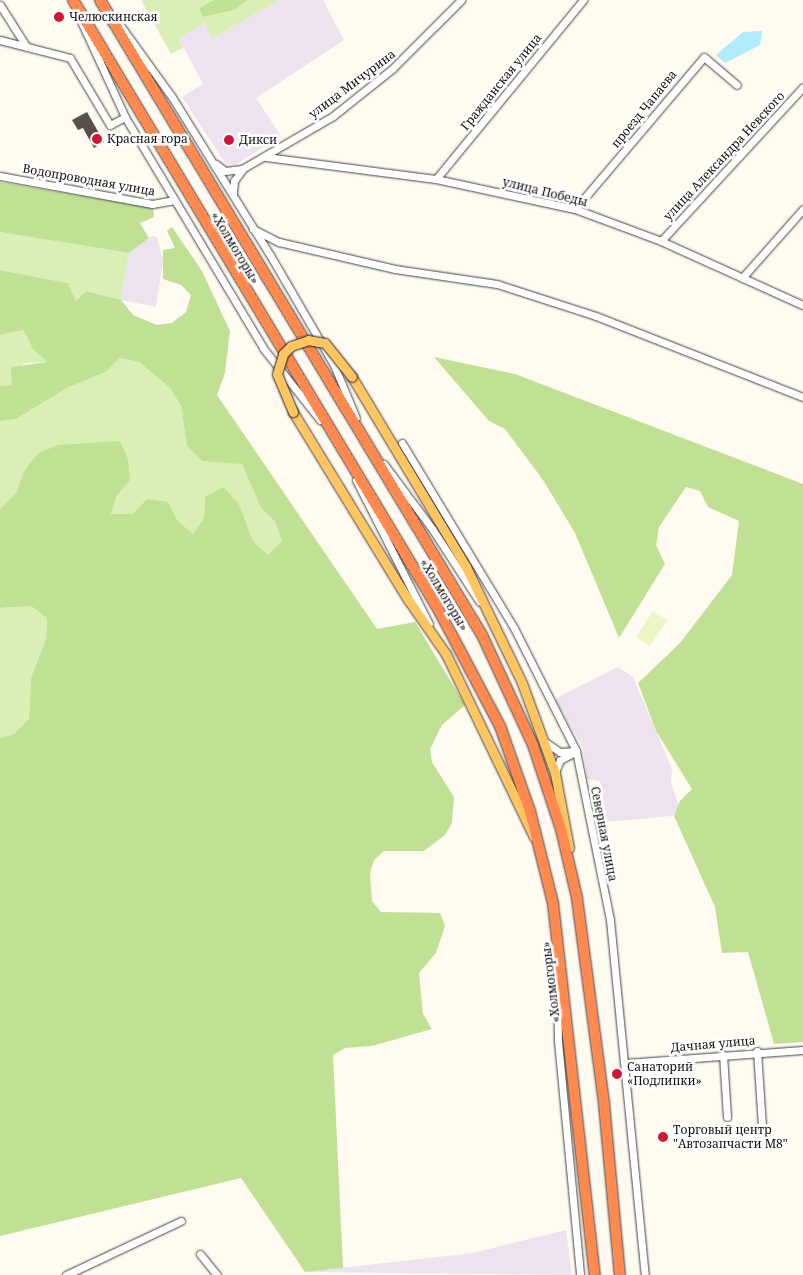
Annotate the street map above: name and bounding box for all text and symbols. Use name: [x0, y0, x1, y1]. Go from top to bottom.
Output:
place label: Челюскинская: [69, 10, 158, 24]
marker: Челюскинская: [53, 11, 65, 23]
street label: Гражданская улица: [458, 31, 544, 133]
street label: улица Мичурина: [306, 47, 398, 121]
street label: проезд Чапаева: [608, 67, 680, 151]
street label: улица Александра Невского: [661, 89, 787, 223]
place label: Красная гора: [107, 132, 188, 146]
marker: Красная гора: [91, 133, 103, 145]
place label: Дикси: [239, 133, 277, 147]
marker: Дикси: [223, 134, 235, 146]
street label: Водопроводная улица: [22, 161, 156, 199]
street label: улица Победы: [501, 174, 589, 210]
street label: «Холмогоры»: [208, 209, 262, 287]
street label: «Холмогоры»: [417, 556, 471, 634]
street label: Северная улица: [588, 785, 620, 883]
street label: «Холмогоры»: [539, 941, 563, 1023]
street label: Дачная улица: [670, 1033, 756, 1055]
place label: Санаторий «Подлипки»: [627, 1060, 702, 1088]
marker: Санаторий «Подлипки»: [611, 1068, 623, 1080]
place label: Торговый центр "Автозапчасти М8": [673, 1123, 788, 1151]
marker: Торговый центр "Автозапчасти М8": [657, 1131, 669, 1143]

